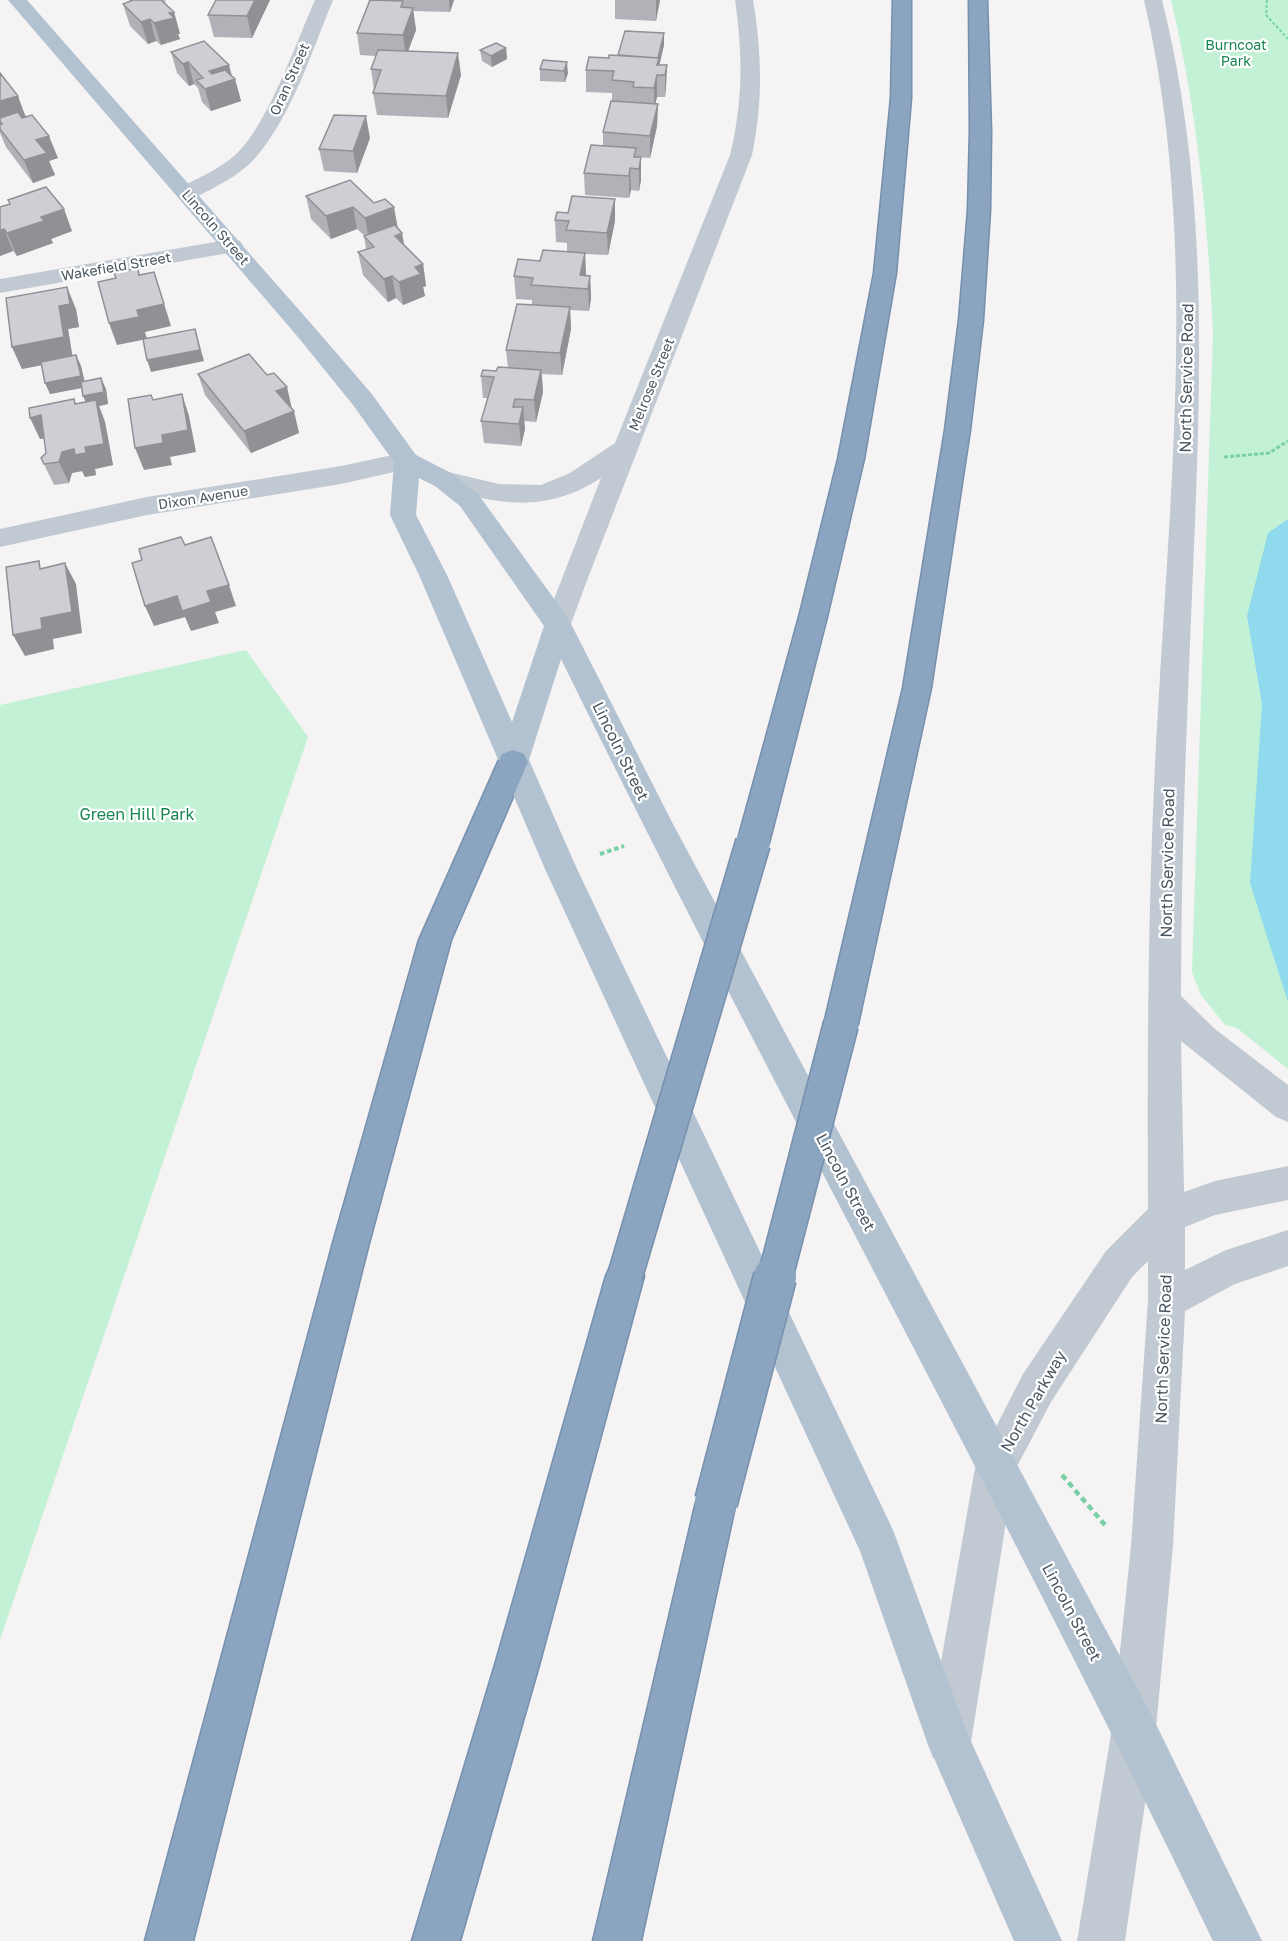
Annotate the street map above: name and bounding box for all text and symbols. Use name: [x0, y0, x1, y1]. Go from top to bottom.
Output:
park label: Burncoat Park: [1205, 36, 1267, 69]
street label: Oran Street: [266, 40, 312, 118]
street label: Lincoln Street: [179, 186, 253, 268]
street label: Wakefield Street: [60, 248, 172, 284]
street label: North Service Road: [1175, 303, 1197, 453]
street label: Melrose Street: [625, 335, 677, 433]
street label: Dixon Avenue: [157, 481, 249, 513]
street label: Lincoln Street: [588, 698, 654, 804]
street label: North Service Road: [1156, 788, 1178, 938]
park label: Green Hill Park: [79, 804, 195, 824]
street label: Lincoln Street: [812, 1130, 880, 1234]
street label: North Service Road: [1150, 1274, 1176, 1424]
street label: North Parkway: [996, 1347, 1070, 1455]
street label: Lincoln Street: [1038, 1560, 1106, 1664]

